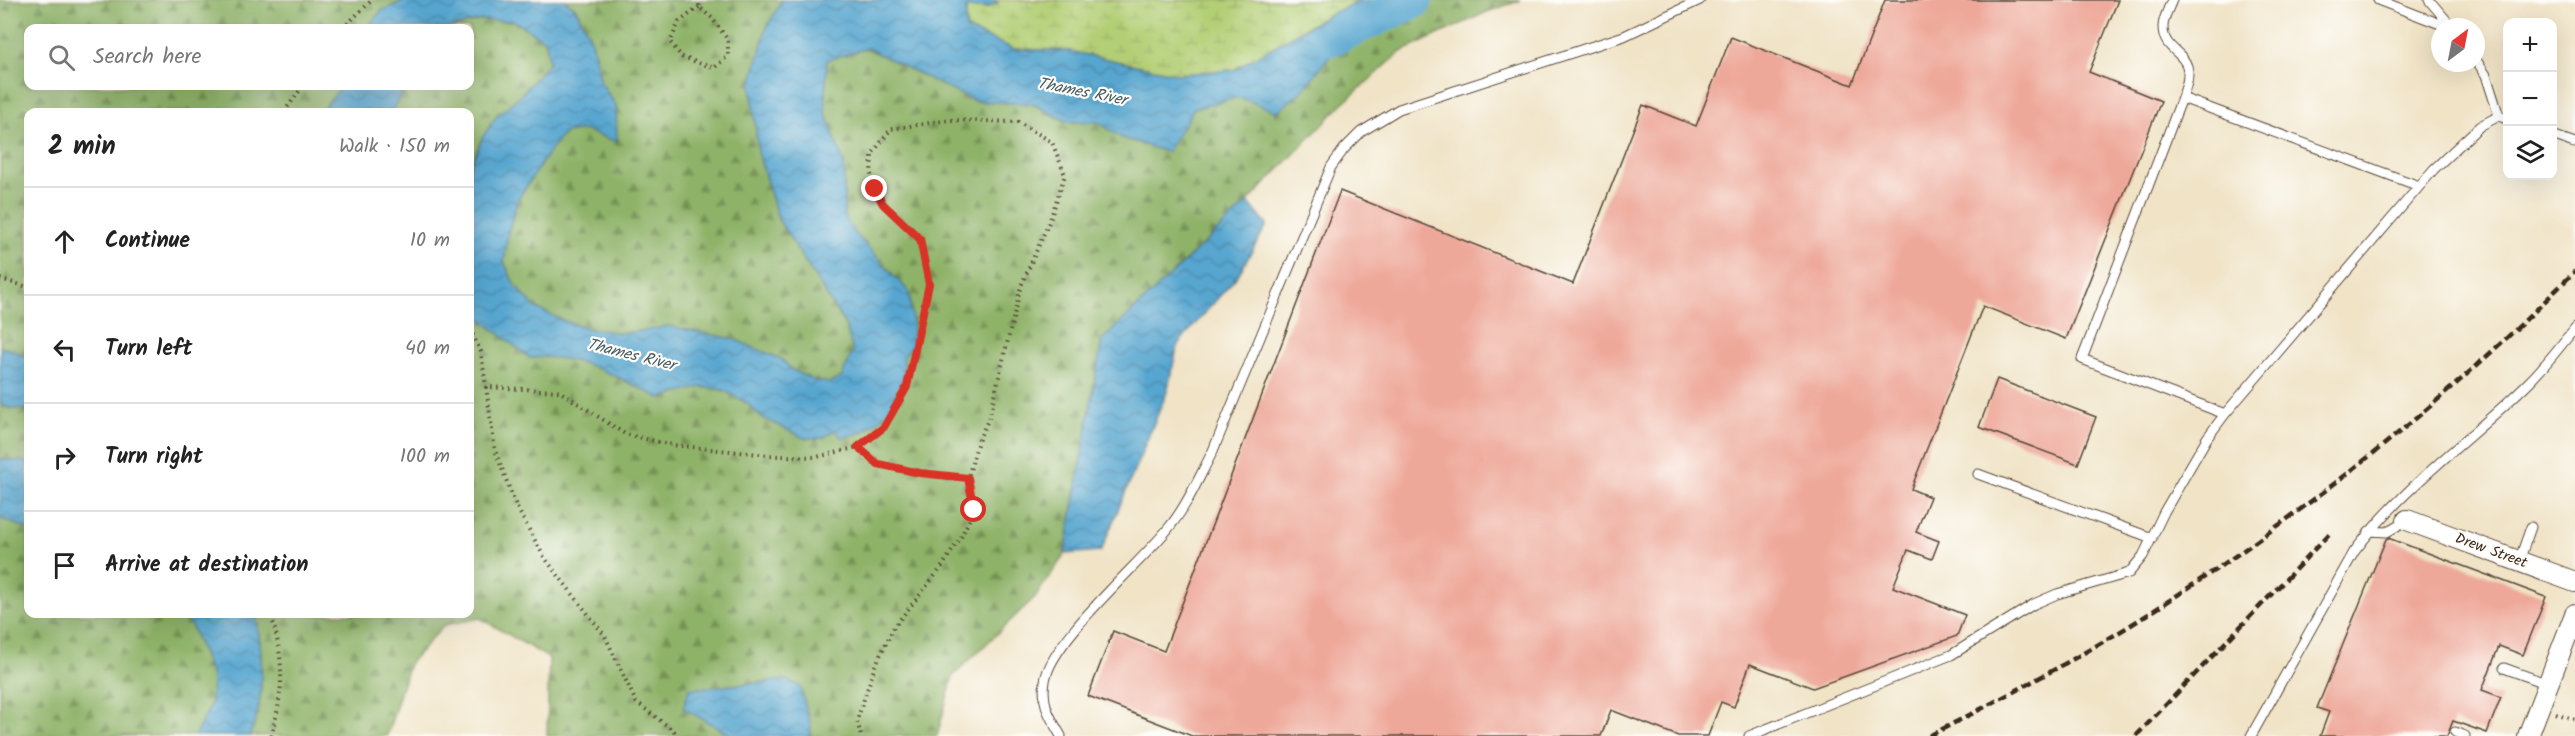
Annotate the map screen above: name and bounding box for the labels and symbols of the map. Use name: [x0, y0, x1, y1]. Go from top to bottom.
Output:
north arrow: [2431, 18, 2485, 72]
water label: Thames River: [1035, 71, 1132, 114]
route end: [861, 175, 887, 201]
water label: Thames River: [584, 332, 681, 379]
route start: [960, 496, 986, 522]
street label: Drew Street: [2451, 527, 2531, 575]

